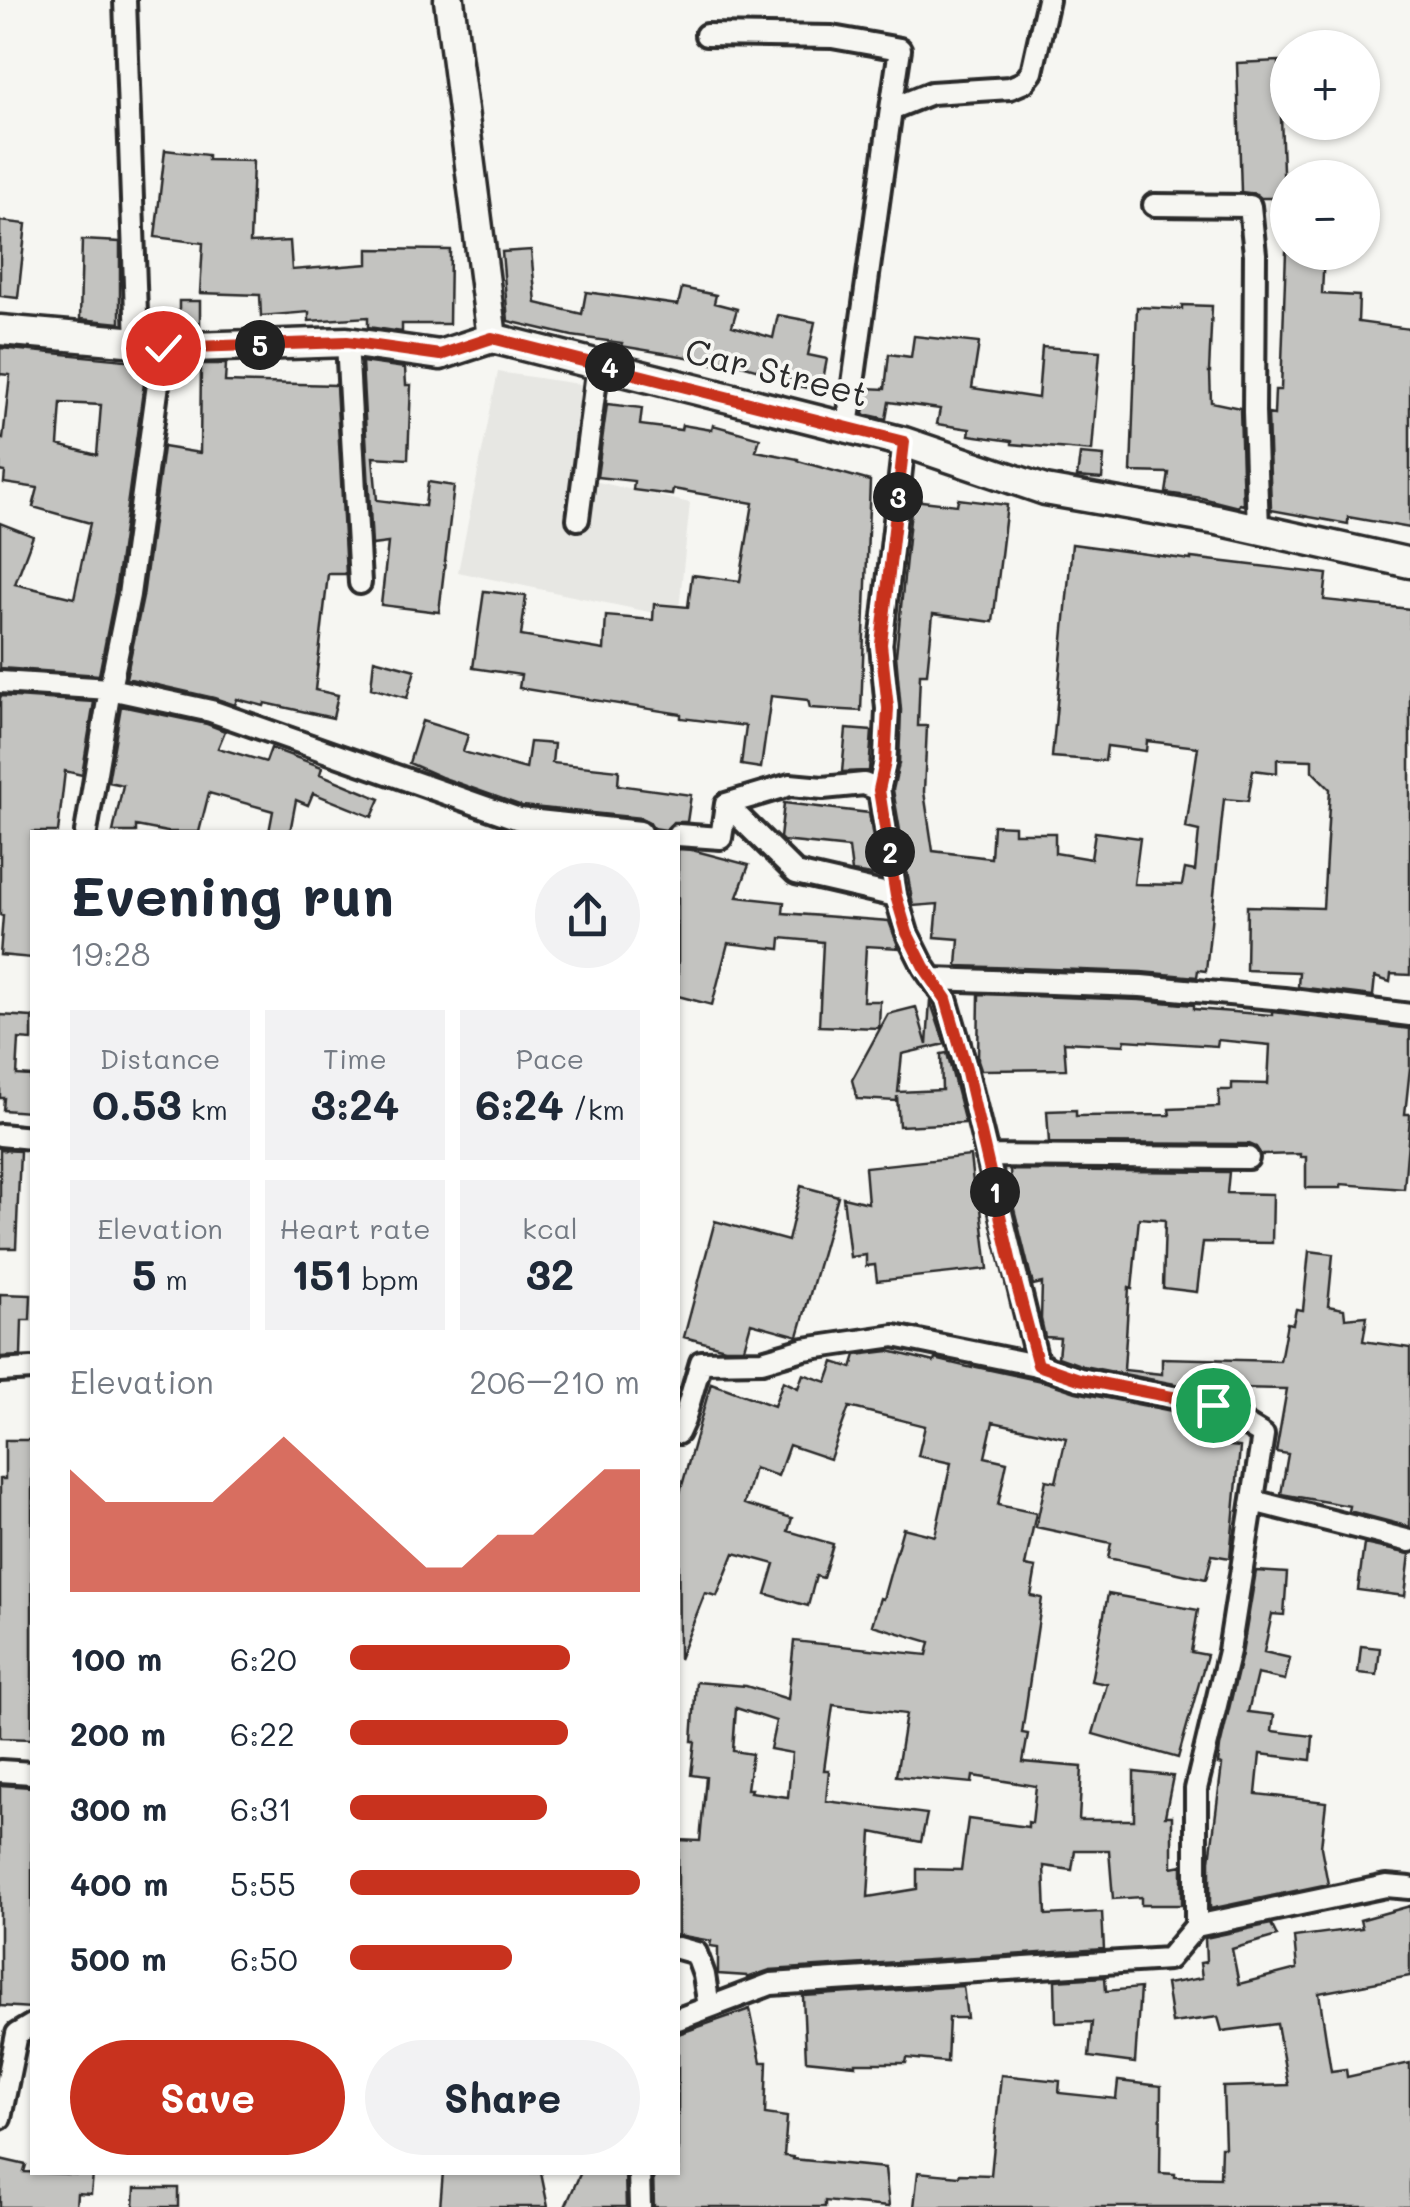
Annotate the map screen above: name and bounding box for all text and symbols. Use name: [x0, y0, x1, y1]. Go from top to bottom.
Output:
map controls: [1270, 30, 1380, 270]
button: +: [1270, 30, 1380, 140]
button: −: [1270, 160, 1380, 270]
pin: [121, 306, 206, 391]
pin: 5: [235, 320, 285, 370]
icon: check: [136, 321, 191, 376]
street label: Car Street: [681, 326, 873, 416]
text: 5: [252, 327, 268, 363]
pin: 4: [585, 342, 635, 392]
text: 4: [601, 349, 619, 385]
pin: 3: [873, 472, 923, 522]
text: 3: [890, 479, 906, 515]
pin: 2: [865, 827, 915, 877]
text: 2: [882, 834, 898, 870]
text: Evening run: [70, 858, 394, 930]
button: share: [535, 863, 640, 968]
text: 19:28: [70, 932, 150, 974]
text: Distance: [100, 1040, 220, 1076]
text: Time: [323, 1040, 387, 1076]
text: Pace: [516, 1040, 584, 1076]
text: 0.53: [92, 1076, 182, 1131]
text: 3:24: [311, 1076, 399, 1131]
text: 6:24: [475, 1076, 564, 1131]
text: km: [182, 1091, 228, 1127]
text: /km: [564, 1091, 625, 1127]
pin: 1: [970, 1167, 1020, 1217]
text: 1: [989, 1174, 1001, 1210]
text: Elevation: [97, 1210, 223, 1246]
text: Heart rate: [279, 1210, 431, 1246]
text: kcal: [522, 1210, 578, 1246]
text: 5: [132, 1246, 157, 1301]
text: 151: [291, 1246, 353, 1301]
text: 32: [526, 1246, 574, 1301]
text: m: [157, 1261, 188, 1297]
text: bpm: [353, 1261, 419, 1297]
text: Elevation: [70, 1360, 214, 1402]
text: 206–210 m: [469, 1360, 640, 1402]
pin: [1171, 1363, 1256, 1448]
icon: arrive: [1186, 1378, 1241, 1433]
text: 100 m: [70, 1637, 162, 1679]
text: 6:20: [230, 1637, 297, 1679]
text: 200 m: [70, 1712, 166, 1754]
text: 6:22: [230, 1712, 295, 1754]
text: 300 m: [70, 1787, 167, 1829]
text: 6:31: [230, 1787, 292, 1829]
text: 400 m: [70, 1862, 168, 1904]
text: 5:55: [230, 1862, 296, 1904]
text: 500 m: [70, 1937, 167, 1979]
text: 6:50: [230, 1937, 298, 1979]
button: Save: [70, 2040, 345, 2155]
button: Share: [365, 2040, 640, 2155]

